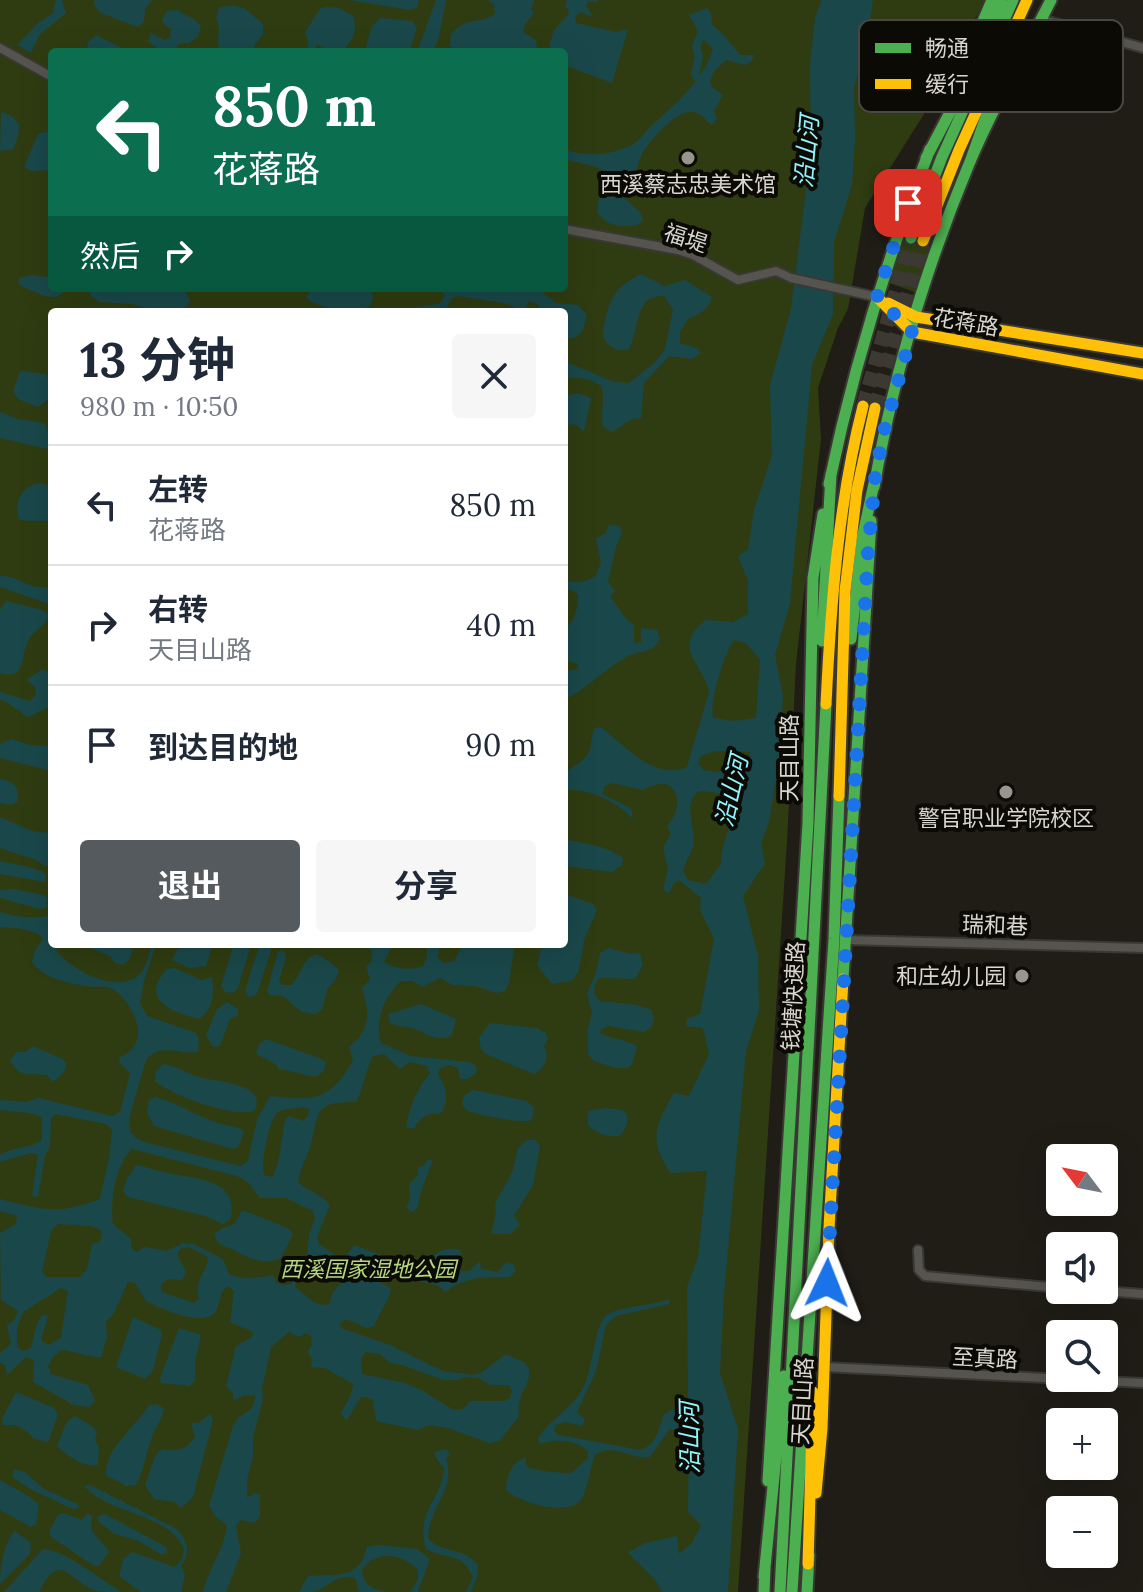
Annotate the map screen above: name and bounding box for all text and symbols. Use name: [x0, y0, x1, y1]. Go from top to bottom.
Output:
legend: [859, 20, 1123, 112]
text: 畅通: [925, 34, 969, 62]
text: 850 m: [212, 70, 376, 141]
text: 缓行: [925, 70, 969, 98]
icon: left: [80, 80, 184, 184]
water label: 沿山河: [788, 111, 825, 189]
text: 花蒋路: [212, 146, 320, 192]
marker: 西溪蔡志忠美术馆: [679, 149, 697, 167]
pin: [874, 169, 942, 237]
place label: 西溪蔡志忠美术馆: [600, 170, 776, 198]
icon: arrive: [886, 181, 930, 225]
street label: 福堤: [661, 218, 711, 258]
icon: right: [156, 232, 200, 276]
text: 然后: [80, 237, 140, 275]
street label: 花蒋路: [931, 302, 1001, 342]
text: 13 分钟: [80, 329, 235, 390]
button: close: [452, 334, 536, 418]
text: 980 m · 10:50: [80, 390, 238, 423]
text: 左转: [148, 470, 208, 508]
icon: left: [80, 483, 124, 527]
text: 850 m: [449, 486, 536, 524]
text: 花蒋路: [148, 513, 226, 546]
text: 右转: [148, 590, 208, 628]
icon: right: [80, 603, 124, 647]
text: 40 m: [466, 606, 536, 644]
text: 天目山路: [148, 633, 252, 666]
street label: 天目山路: [775, 714, 803, 802]
icon: arrive: [80, 723, 124, 767]
text: 90 m: [465, 726, 536, 764]
text: 到达目的地: [148, 728, 298, 766]
water label: 沿山河: [708, 748, 756, 829]
marker: 警官职业学院校区: [997, 783, 1015, 801]
place label: 警官职业学院校区: [918, 804, 1094, 832]
button: 退出: [80, 840, 300, 932]
button: 分享: [316, 840, 536, 932]
street label: 瑞和巷: [962, 910, 1028, 940]
street label: 钱塘快速路: [776, 940, 810, 1052]
place label: 和庄幼儿园: [896, 962, 1006, 990]
marker: 和庄幼儿园: [1013, 967, 1031, 985]
north arrow: [1046, 1144, 1118, 1216]
map controls: [1046, 1144, 1118, 1568]
button: sound: [1046, 1232, 1118, 1304]
position arrow: [785, 1241, 869, 1325]
park label: 西溪国家湿地公园: [280, 1255, 459, 1283]
button: search: [1046, 1320, 1118, 1392]
street label: 至真路: [951, 1342, 1019, 1374]
street label: 天目山路: [786, 1356, 818, 1446]
water label: 沿山河: [673, 1398, 706, 1474]
button: +: [1046, 1408, 1118, 1480]
button: −: [1046, 1496, 1118, 1568]

